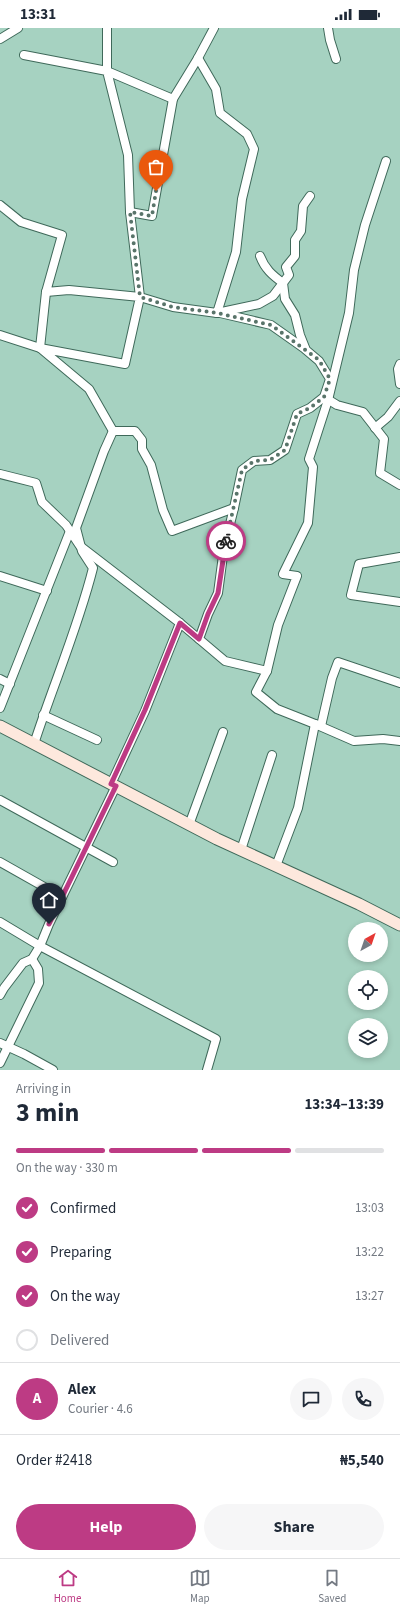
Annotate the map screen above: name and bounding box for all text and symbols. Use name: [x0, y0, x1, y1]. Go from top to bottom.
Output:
text: 13:31: [20, 4, 56, 25]
pin: [139, 150, 173, 191]
icon: bag: [145, 156, 167, 178]
courier: [206, 521, 246, 561]
icon: bike: [215, 530, 237, 552]
pin: [32, 883, 66, 924]
icon: home: [38, 889, 60, 911]
north arrow: [348, 922, 388, 962]
map controls: [348, 922, 388, 1058]
button: locate: [348, 970, 388, 1010]
button: layers: [348, 1018, 388, 1058]
text: Arriving in: [16, 1080, 71, 1098]
text: 3 min: [16, 1094, 79, 1131]
text: 13:34–13:39: [304, 1094, 384, 1115]
text: On the way · 330 m: [16, 1159, 118, 1177]
icon: check: [16, 1197, 38, 1219]
text: Confirmed: [50, 1198, 116, 1219]
text: 13:03: [355, 1199, 384, 1217]
icon: check: [16, 1241, 38, 1263]
text: Preparing: [50, 1242, 111, 1263]
text: 13:22: [355, 1243, 384, 1261]
icon: check: [16, 1285, 38, 1307]
text: On the way: [50, 1286, 120, 1307]
text: 13:27: [355, 1287, 384, 1305]
text: Delivered: [50, 1330, 109, 1351]
button: chat: [290, 1378, 332, 1420]
button: phone: [342, 1378, 384, 1420]
text: Alex: [68, 1379, 96, 1400]
text: A: [33, 1388, 41, 1409]
text: Courier · 4.6: [68, 1400, 133, 1418]
text: Order #2418: [16, 1450, 92, 1471]
text: ₦5,540: [340, 1450, 384, 1471]
button: Help: [16, 1504, 196, 1550]
button: Share: [204, 1504, 384, 1550]
tab: Home: [54, 1567, 81, 1606]
tab: Map: [189, 1567, 211, 1606]
tab: Saved: [318, 1567, 346, 1606]

